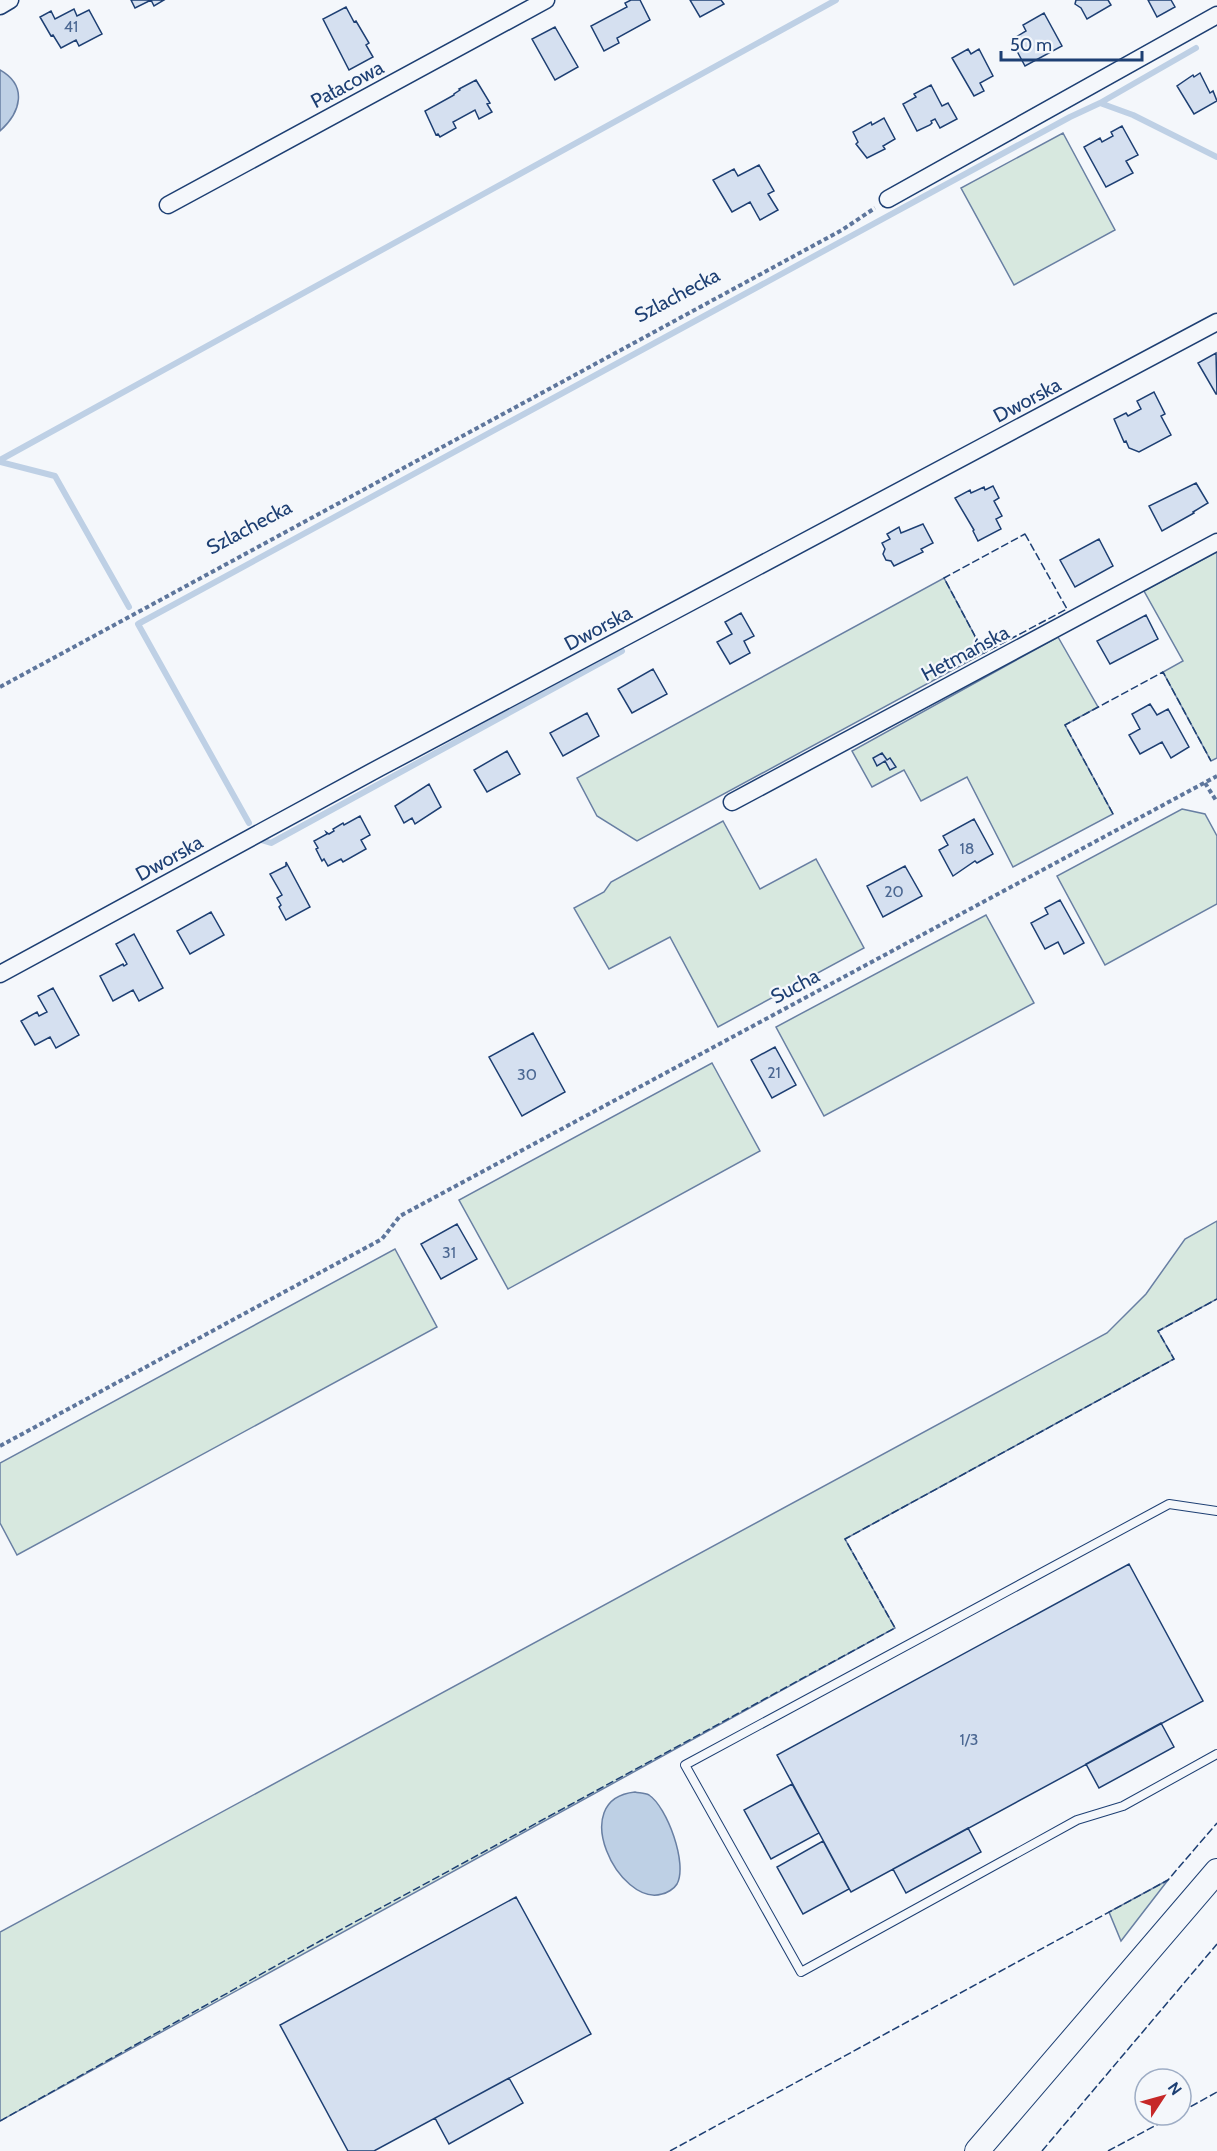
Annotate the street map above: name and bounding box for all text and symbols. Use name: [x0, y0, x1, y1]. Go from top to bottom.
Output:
house number: 41: [64, 17, 78, 36]
scale bar: [1001, 24, 1142, 62]
text: 50 m: [1010, 34, 1052, 56]
street label: Pałacowa: [307, 55, 388, 113]
street label: Szlachecka: [630, 262, 724, 327]
street label: Dworska: [989, 372, 1065, 428]
street label: Szlachecka: [202, 494, 296, 559]
street label: Dworska: [560, 600, 636, 656]
street label: Hetmańska: [917, 620, 1013, 686]
street label: Dworska: [131, 830, 207, 886]
house number: 18: [960, 839, 974, 858]
house number: 20: [884, 882, 904, 901]
street label: Sucha: [767, 963, 824, 1009]
house number: 21: [767, 1063, 781, 1082]
house number: 30: [517, 1065, 537, 1084]
house number: 31: [442, 1243, 456, 1262]
house number: 1/3: [959, 1730, 979, 1749]
north arrow: [1133, 2067, 1193, 2127]
text: N: [1164, 2078, 1186, 2099]

